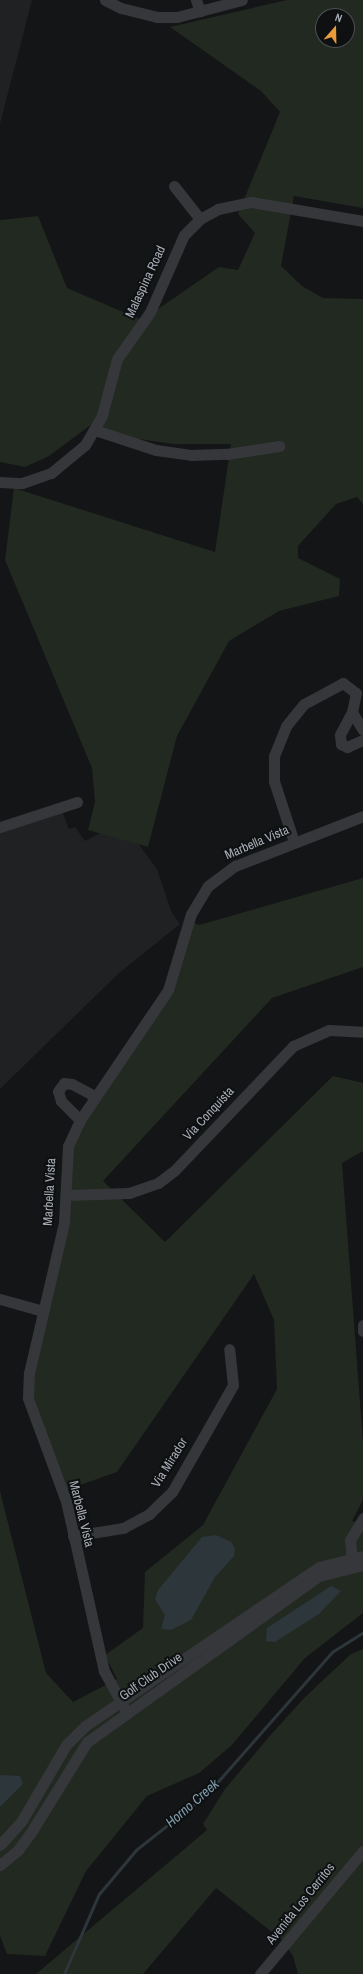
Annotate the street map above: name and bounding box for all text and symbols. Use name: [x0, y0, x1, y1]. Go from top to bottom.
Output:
north arrow: [315, 8, 355, 48]
text: N: [333, 10, 344, 25]
street label: Malaspina Road: [123, 244, 169, 320]
street label: Marbella Vista: [223, 823, 291, 863]
street label: Via Conquista: [180, 1084, 238, 1144]
street label: Marbella Vista: [40, 1158, 60, 1226]
street label: Via Mirador: [149, 1435, 191, 1491]
street label: Marbella Vista: [65, 1479, 97, 1549]
street label: Golf Club Drive: [117, 1650, 185, 1704]
water label: Horno Creek: [162, 1775, 222, 1831]
street label: Avenida Los Cerritos: [263, 1860, 339, 1948]

